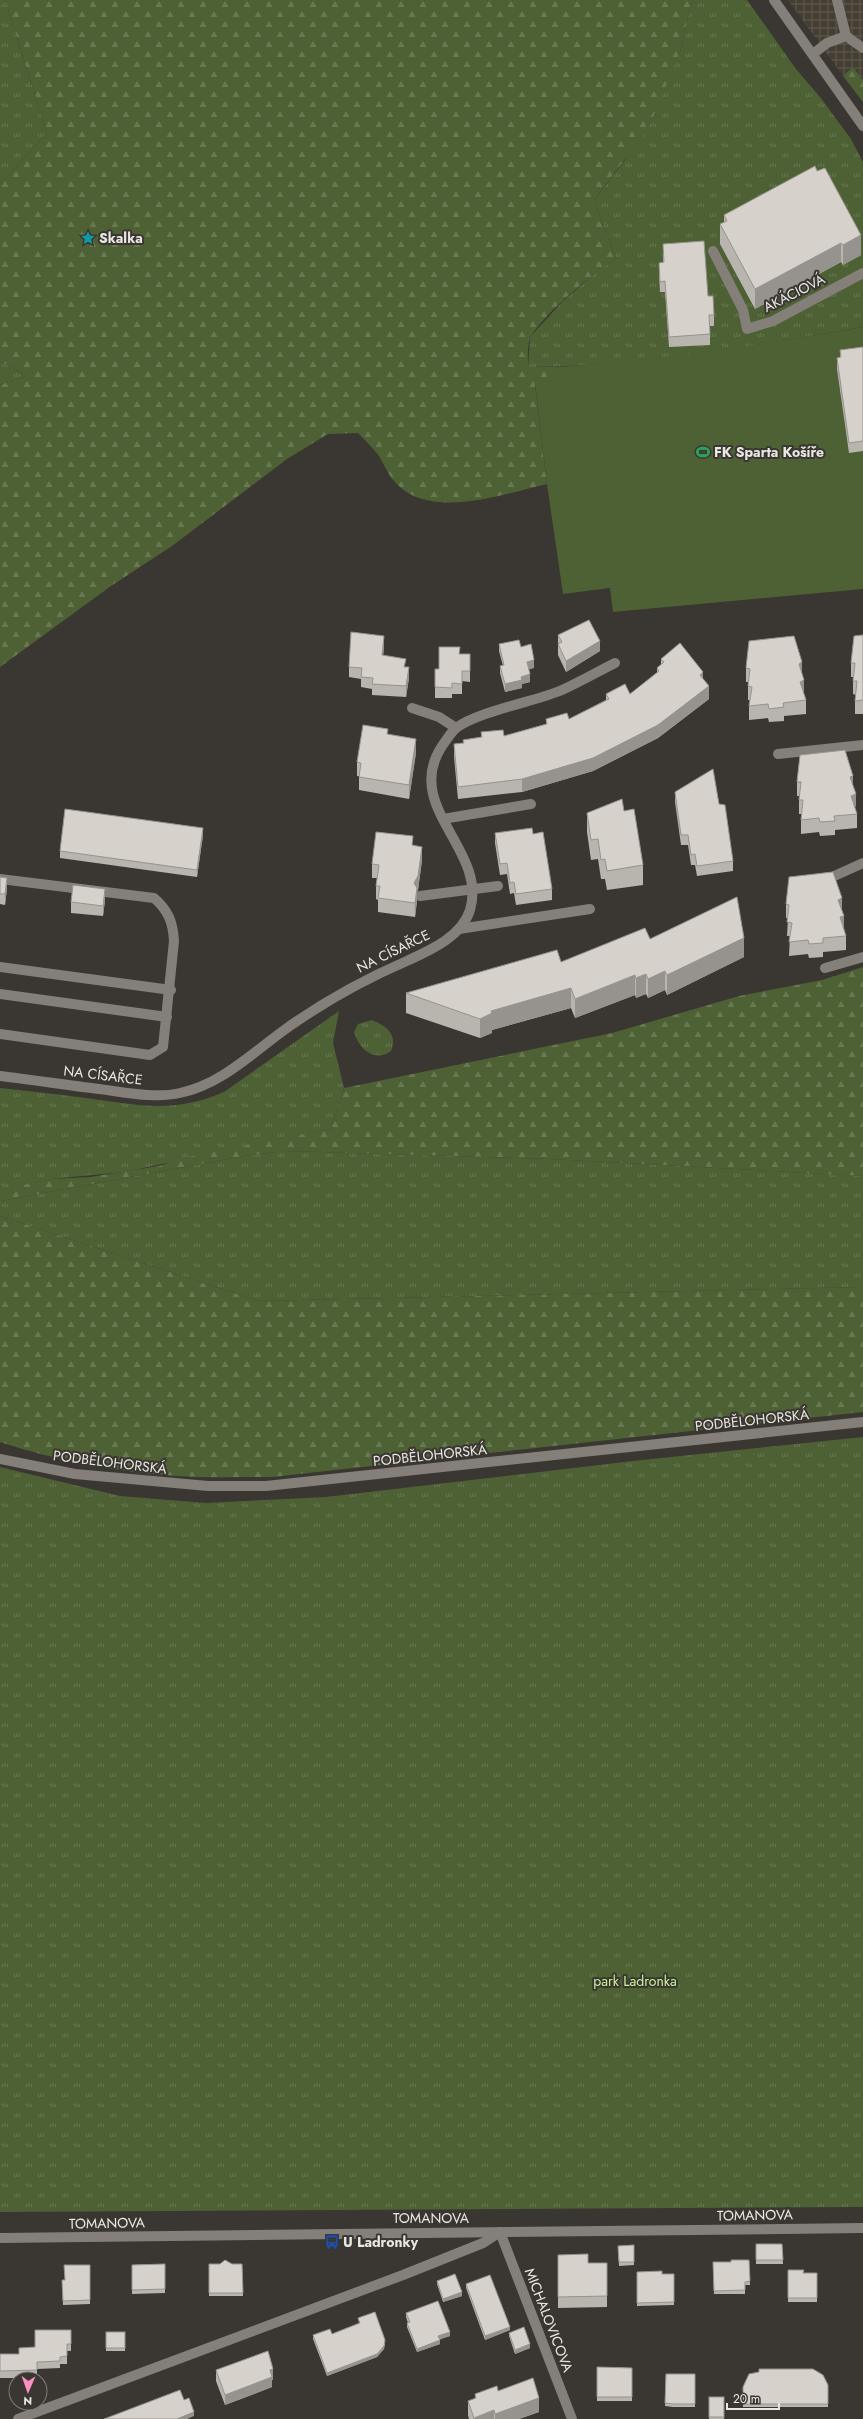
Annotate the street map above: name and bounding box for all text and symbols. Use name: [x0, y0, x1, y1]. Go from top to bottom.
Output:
place label: Skalka: [99, 228, 143, 248]
place icon: Skalka: [80, 230, 96, 246]
street label: AKÁCIOVÁ: [760, 269, 829, 317]
place label: FK Sparta Košíře: [714, 442, 824, 462]
sports icon: FK Sparta Košíře: [695, 444, 711, 460]
street label: NA CÍSAŘCE: [353, 925, 433, 977]
street label: NA CÍSAŘCE: [62, 1060, 144, 1090]
street label: PODBĚLOHORSKÁ: [694, 1404, 811, 1436]
street label: PODBĚLOHORSKÁ: [372, 1439, 489, 1471]
street label: PODBĚLOHORSKÁ: [52, 1445, 169, 1479]
park label: park Ladronka: [593, 1971, 677, 1991]
street label: TOMANOVA: [717, 2204, 794, 2226]
street label: TOMANOVA: [393, 2208, 470, 2228]
street label: TOMANOVA: [69, 2212, 146, 2234]
place label: U Ladronky: [343, 2232, 419, 2252]
bus stop icon: U Ladronky: [324, 2234, 340, 2250]
street label: MICHALOVICOVA: [520, 2265, 578, 2376]
north arrow: [8, 2371, 48, 2411]
scale bar: [727, 2385, 779, 2411]
text: 20 m: [733, 2390, 760, 2408]
text: N: [23, 2393, 32, 2409]

